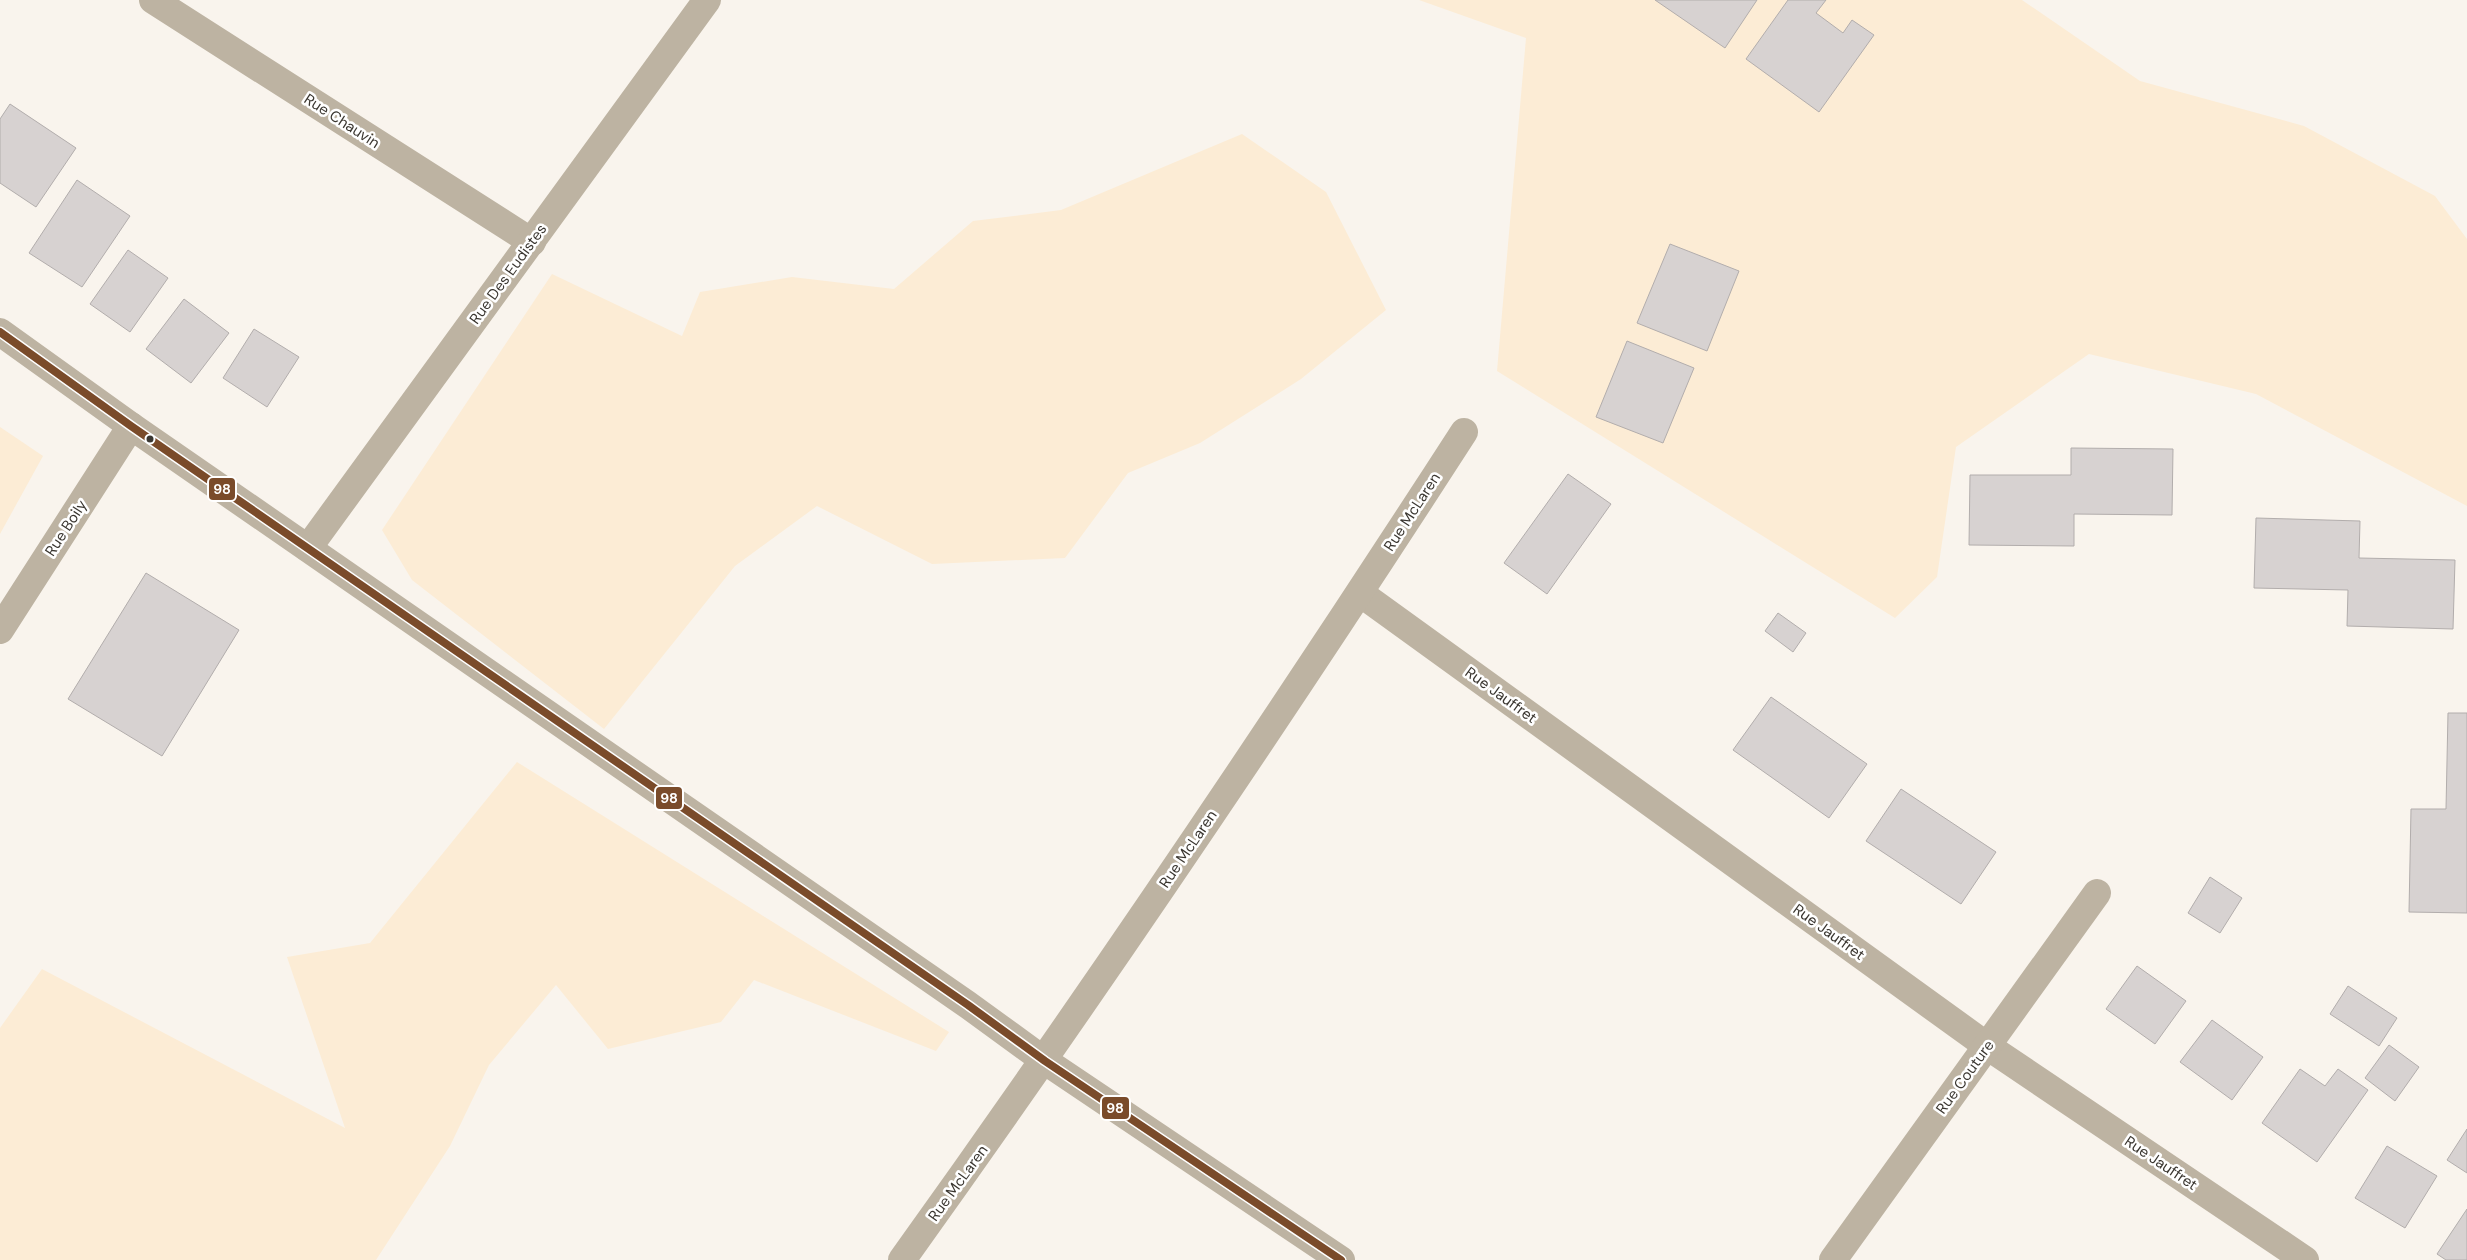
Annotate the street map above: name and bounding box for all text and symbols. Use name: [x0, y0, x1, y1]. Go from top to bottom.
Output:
street label: Rue Chauvin: [300, 89, 384, 153]
street label: Rue Des Eudistes: [465, 220, 551, 328]
unlabelled marker: [145, 434, 155, 444]
street label: Rue McLaren: [1379, 469, 1445, 555]
line badge: 98: [208, 477, 236, 501]
text: 98: [213, 480, 231, 498]
street label: Rue Boily: [40, 495, 92, 560]
street label: Rue Jauffret: [1461, 662, 1541, 728]
line badge: 98: [655, 786, 683, 810]
text: 98: [660, 789, 678, 807]
street label: Rue McLaren: [1155, 806, 1221, 892]
street label: Rue Jauffret: [1789, 899, 1869, 965]
street label: Rue Couture: [1931, 1036, 1999, 1118]
line badge: 98: [1101, 1096, 1130, 1120]
text: 98: [1106, 1099, 1124, 1117]
street label: Rue Jauffret: [2121, 1131, 2201, 1195]
street label: Rue McLaren: [924, 1141, 992, 1225]

